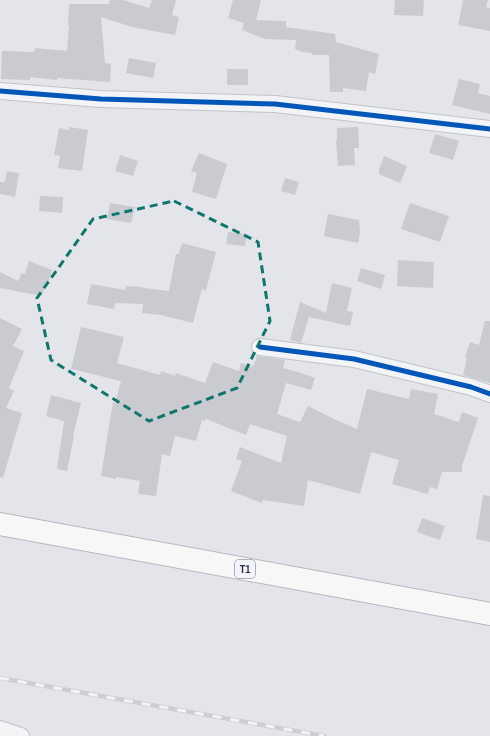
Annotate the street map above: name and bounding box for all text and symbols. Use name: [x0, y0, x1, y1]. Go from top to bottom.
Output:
road number: T1: [235, 560, 255, 578]

